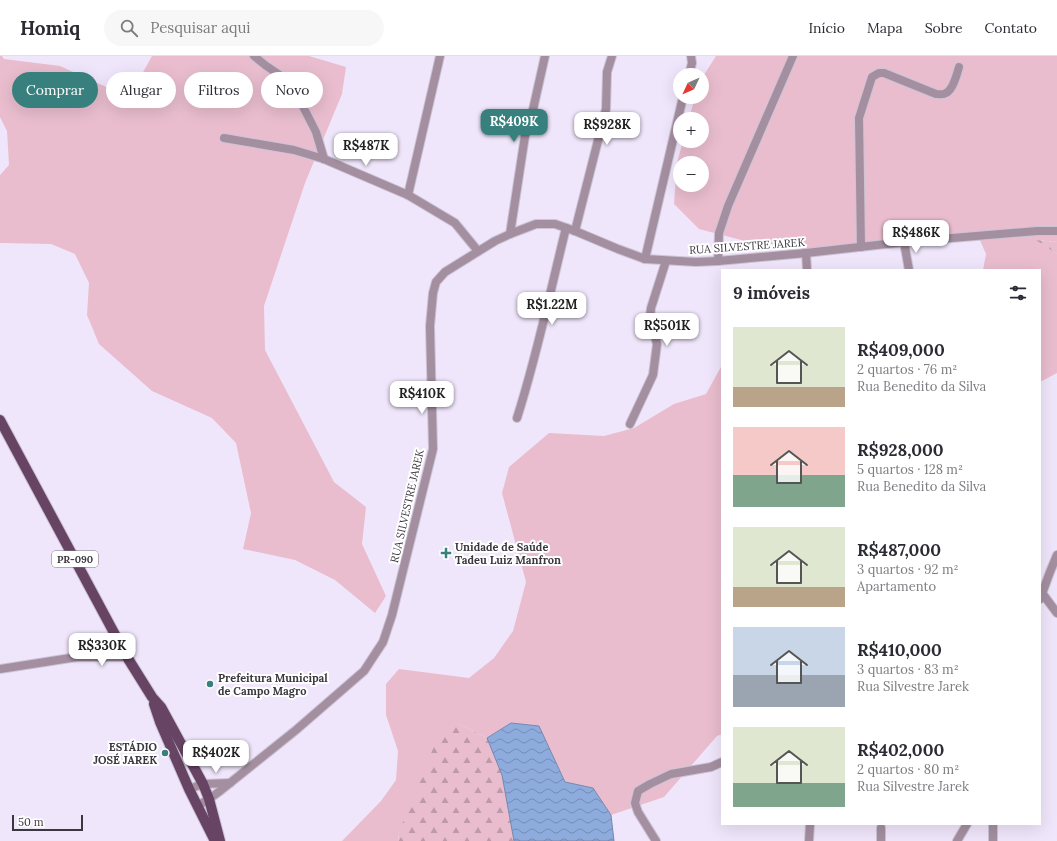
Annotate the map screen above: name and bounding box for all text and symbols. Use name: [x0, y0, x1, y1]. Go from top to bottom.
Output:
search box: [104, 10, 384, 46]
text: Homiq: [20, 16, 80, 40]
icon: search: [118, 17, 140, 39]
text: Pesquisar aqui: [150, 18, 251, 37]
text: Início: [808, 19, 845, 37]
text: Mapa: [867, 19, 903, 37]
text: Sobre: [925, 19, 963, 37]
text: Contato: [985, 19, 1037, 37]
north arrow: [673, 68, 709, 104]
map controls: [673, 68, 709, 192]
chip: Comprar: [12, 72, 98, 108]
chip: Alugar: [106, 72, 176, 108]
chip: Filtros: [184, 72, 253, 108]
chip: Novo: [261, 72, 323, 108]
pin: R$409K: [481, 109, 547, 143]
pin: R$928K: [574, 112, 640, 146]
button: +: [673, 112, 709, 148]
text: R$409K: [490, 113, 538, 130]
text: R$928K: [583, 116, 631, 133]
pin: R$487K: [333, 133, 399, 167]
text: R$487K: [343, 137, 389, 154]
button: −: [673, 156, 709, 192]
pin: R$486K: [883, 220, 949, 254]
text: R$486K: [892, 224, 940, 241]
street label: RUA SILVESTRE JAREK: [689, 235, 806, 257]
text: 9 imóveis: [733, 282, 810, 304]
icon: filters: [1007, 282, 1029, 304]
pin: R$1.22M: [515, 292, 589, 326]
text: R$1.22M: [526, 296, 578, 313]
pin: R$501K: [634, 313, 700, 347]
text: R$501K: [644, 317, 690, 334]
text: R$409,000: [857, 339, 945, 361]
icon: home: [765, 343, 813, 391]
text: 2 quartos · 76 m²: [857, 361, 957, 378]
text: Rua Benedito da Silva: [857, 378, 986, 395]
pin: R$410K: [389, 381, 455, 415]
text: R$410K: [399, 385, 445, 402]
text: R$928,000: [857, 439, 944, 461]
icon: home: [765, 443, 813, 491]
street label: RUA SILVESTRE JAREK: [387, 447, 427, 564]
text: 5 quartos · 128 m²: [857, 461, 963, 478]
text: Rua Benedito da Silva: [857, 478, 986, 495]
text: R$487,000: [857, 539, 941, 561]
place label: Unidade de Saúde Tadeu Luiz Manfron: [455, 540, 561, 567]
icon: home: [765, 543, 813, 591]
marker: Unidade de Saúde Tadeu Luiz Manfron: [440, 547, 452, 559]
road number: PR-090: [52, 551, 98, 567]
text: 3 quartos · 92 m²: [857, 561, 959, 578]
text: Apartamento: [857, 578, 936, 595]
pin: R$330K: [69, 633, 135, 667]
text: R$330K: [78, 637, 126, 654]
text: R$410,000: [857, 639, 942, 661]
icon: home: [765, 643, 813, 691]
text: 3 quartos · 83 m²: [857, 661, 959, 678]
place label: Prefeitura Municipal de Campo Magro: [218, 671, 328, 698]
text: Rua Silvestre Jarek: [857, 678, 969, 695]
marker: Prefeitura Municipal de Campo Magro: [205, 679, 215, 689]
text: R$402,000: [857, 739, 944, 761]
place label: ESTÁDIO JOSÉ JAREK: [93, 740, 158, 767]
pin: R$402K: [183, 740, 249, 774]
icon: home: [765, 743, 813, 791]
text: R$402K: [192, 744, 240, 761]
marker: ESTÁDIO JOSÉ JAREK: [160, 748, 170, 758]
text: 2 quartos · 80 m²: [857, 761, 959, 778]
text: Rua Silvestre Jarek: [857, 778, 969, 795]
scale bar: [12, 813, 83, 832]
text: 50 m: [18, 815, 44, 829]

